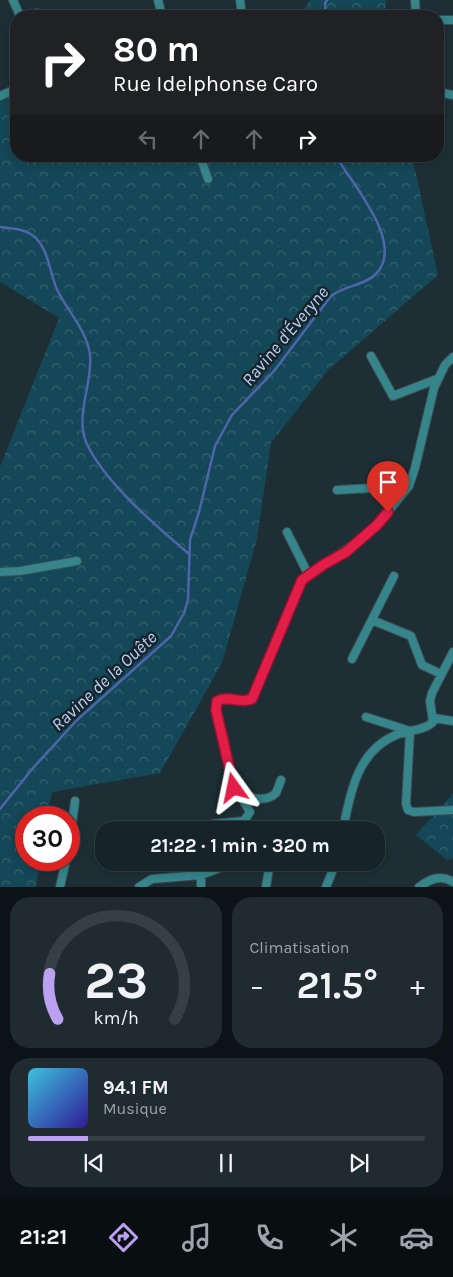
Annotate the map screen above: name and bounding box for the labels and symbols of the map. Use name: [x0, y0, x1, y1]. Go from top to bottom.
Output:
water label: Ravine d'Éveryne: [237, 282, 333, 390]
pin: [367, 461, 409, 512]
water label: Ravine de la Ouête: [47, 626, 161, 736]
position arrow: [207, 761, 259, 813]
speed limit sign: 30: [15, 806, 80, 871]

